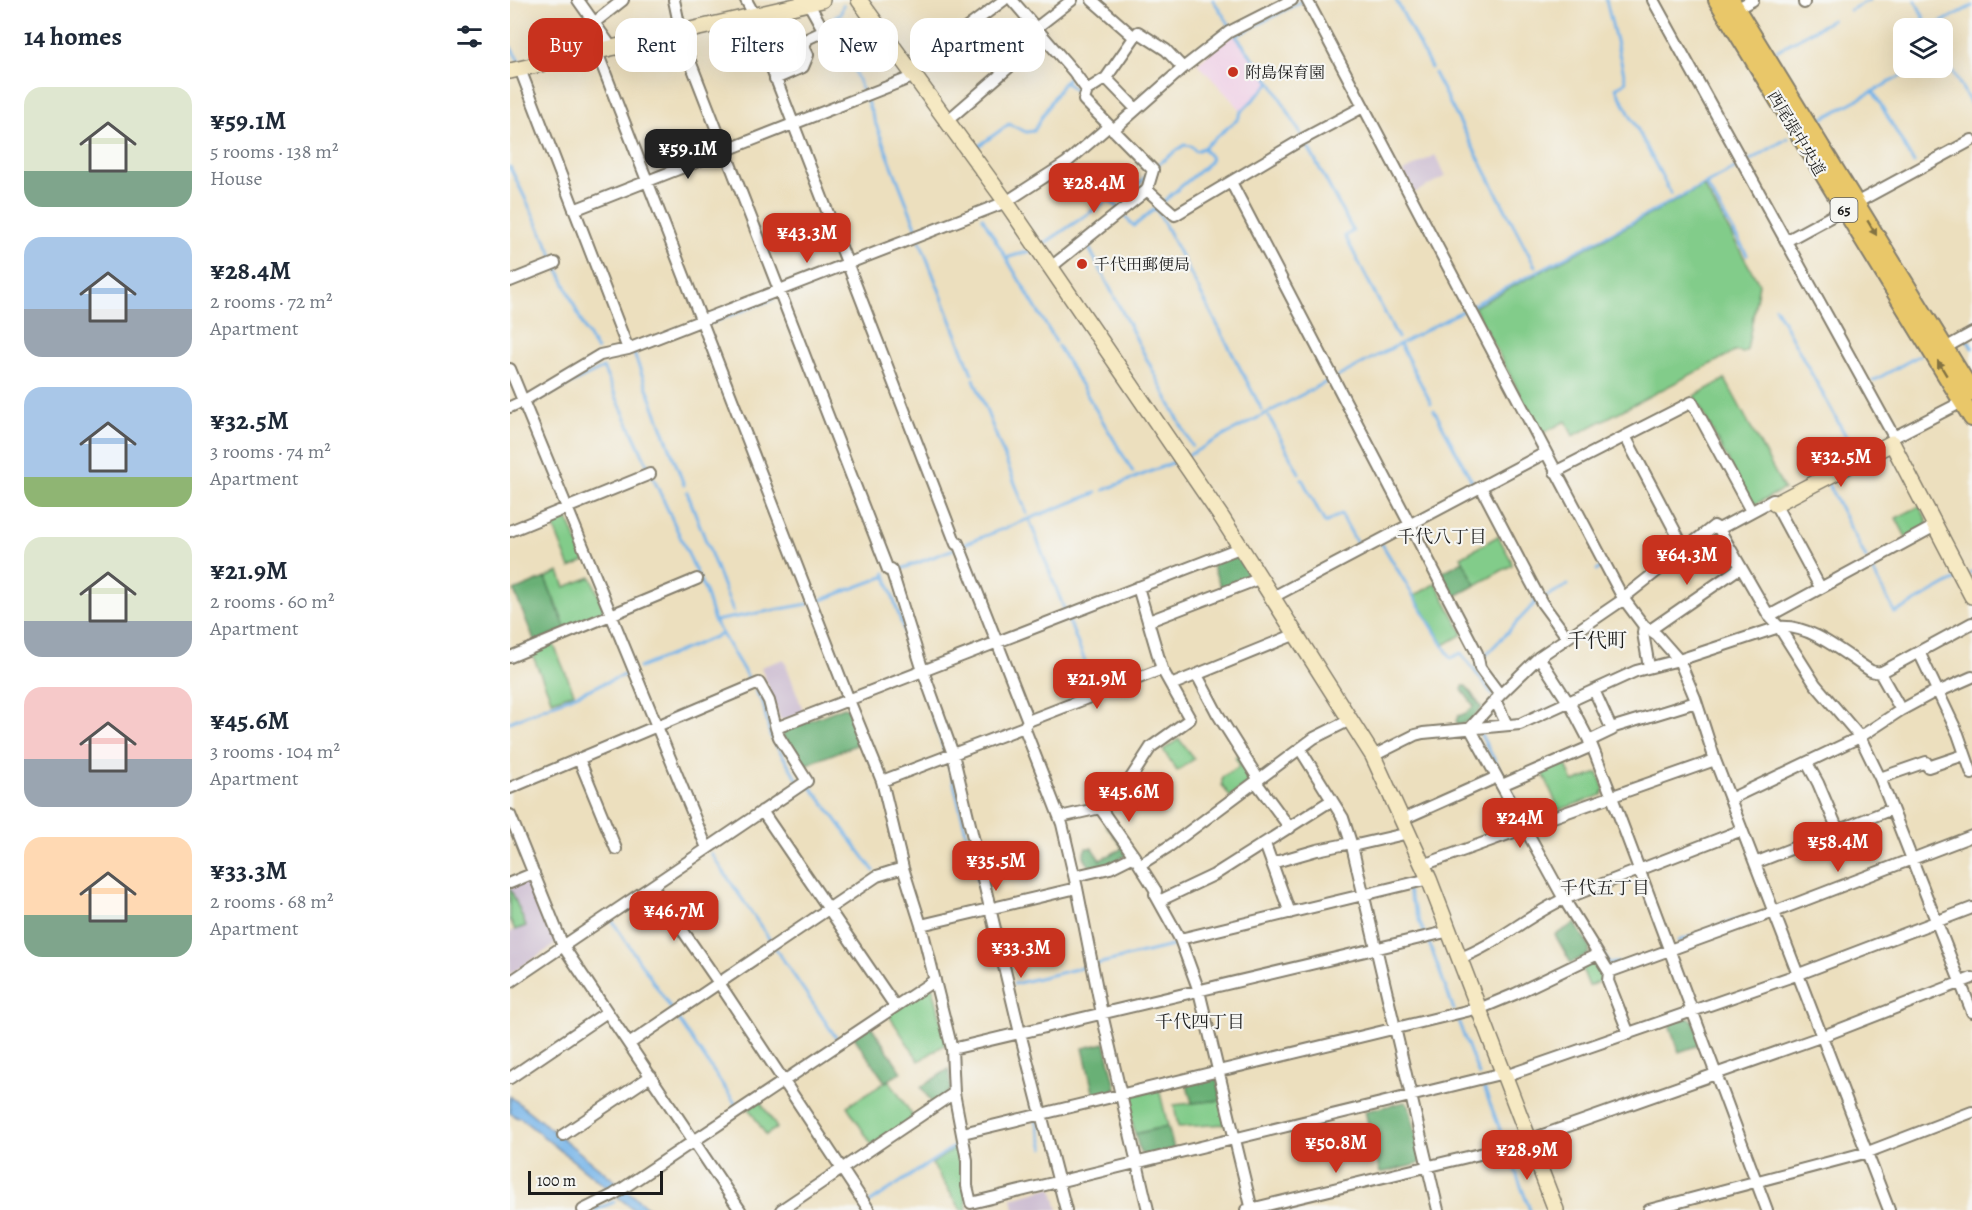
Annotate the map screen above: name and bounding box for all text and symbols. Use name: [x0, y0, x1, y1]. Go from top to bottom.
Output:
chip: Buy: [528, 18, 603, 72]
chip: Rent: [615, 18, 697, 72]
chip: Filters: [709, 18, 806, 72]
chip: New: [818, 18, 898, 72]
chip: Apartment: [910, 18, 1045, 72]
map controls: [1893, 18, 1953, 78]
button: layers: [1893, 18, 1953, 78]
text: 14 homes: [24, 19, 122, 54]
icon: filters: [453, 20, 486, 53]
place label: 附島保育園: [1245, 62, 1325, 84]
marker: 附島保育園: [1226, 65, 1240, 79]
street label: 西尾張中央道: [1762, 87, 1830, 180]
text: ¥59.1M: [210, 103, 286, 138]
icon: home: [72, 111, 144, 183]
pin: ¥59.1M: [639, 129, 737, 180]
text: ¥59.1M: [659, 135, 717, 162]
text: 5 rooms · 138 m²: [210, 138, 339, 165]
pin: ¥28.4M: [1045, 163, 1143, 214]
text: House: [210, 165, 262, 192]
text: ¥28.4M: [1063, 169, 1125, 196]
road number: 65: [1830, 198, 1858, 222]
pin: ¥43.3M: [758, 213, 856, 264]
text: ¥43.3M: [777, 219, 837, 246]
one-way arrow: [1867, 220, 1878, 236]
text: ¥28.4M: [210, 253, 291, 288]
place label: 千代田郵便局: [1094, 254, 1190, 276]
marker: 千代田郵便局: [1075, 257, 1089, 271]
icon: home: [72, 261, 144, 333]
text: 2 rooms · 72 m²: [210, 288, 332, 315]
text: Apartment: [210, 315, 299, 342]
one-way arrow: [1936, 360, 1947, 376]
text: ¥32.5M: [210, 403, 289, 438]
icon: home: [72, 411, 144, 483]
pin: ¥32.5M: [1792, 437, 1890, 488]
text: 3 rooms · 74 m²: [210, 438, 331, 465]
text: ¥32.5M: [1811, 443, 1871, 470]
text: Apartment: [210, 465, 299, 492]
district label: 千代八丁目: [1397, 525, 1487, 549]
pin: ¥64.3M: [1638, 535, 1736, 586]
text: ¥64.3M: [1656, 541, 1718, 568]
text: ¥21.9M: [210, 553, 288, 588]
icon: home: [72, 561, 144, 633]
text: 2 rooms · 60 m²: [210, 588, 334, 615]
text: Apartment: [210, 615, 299, 642]
district label: 千代町: [1567, 627, 1627, 654]
pin: ¥21.9M: [1048, 659, 1146, 710]
text: ¥21.9M: [1067, 665, 1127, 692]
text: ¥45.6M: [210, 703, 289, 738]
icon: home: [72, 711, 144, 783]
text: 3 rooms · 104 m²: [210, 738, 340, 765]
text: Apartment: [210, 765, 299, 792]
pin: ¥45.6M: [1080, 772, 1178, 823]
text: ¥45.6M: [1098, 778, 1160, 805]
pin: ¥24M: [1484, 798, 1556, 849]
text: ¥24M: [1496, 804, 1544, 831]
pin: ¥58.4M: [1789, 822, 1887, 873]
text: ¥58.4M: [1807, 828, 1869, 855]
pin: ¥35.5M: [947, 841, 1045, 892]
text: ¥35.5M: [966, 847, 1026, 874]
text: ¥33.3M: [210, 853, 287, 888]
icon: home: [72, 861, 144, 933]
district label: 千代五丁目: [1560, 876, 1650, 900]
text: 2 rooms · 68 m²: [210, 888, 334, 915]
pin: ¥46.7M: [625, 891, 723, 942]
text: ¥46.7M: [643, 897, 705, 924]
text: Apartment: [210, 915, 299, 942]
pin: ¥33.3M: [972, 928, 1070, 979]
text: ¥33.3M: [991, 934, 1051, 961]
district label: 千代四丁目: [1155, 1010, 1245, 1034]
pin: ¥50.8M: [1287, 1123, 1385, 1174]
text: ¥50.8M: [1305, 1129, 1367, 1156]
pin: ¥28.9M: [1478, 1130, 1576, 1181]
text: ¥28.9M: [1496, 1136, 1558, 1163]
scale bar: [528, 1168, 663, 1196]
text: 100 m: [537, 1170, 576, 1192]

